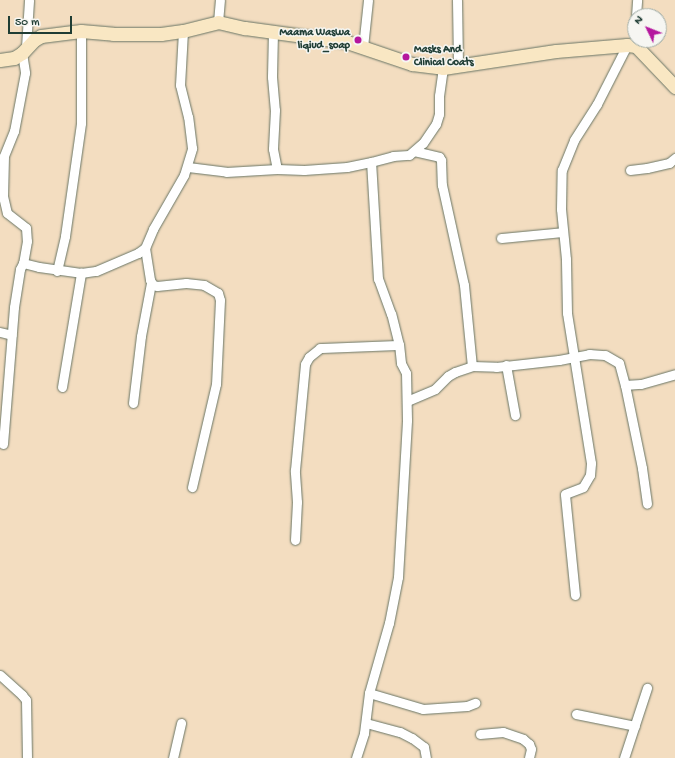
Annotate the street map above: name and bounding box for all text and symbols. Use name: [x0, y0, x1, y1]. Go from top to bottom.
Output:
scale bar: [10, 8, 74, 34]
north arrow: [627, 8, 667, 48]
text: N: [632, 14, 646, 27]
text: 50 m: [15, 16, 40, 30]
place label: Maama Waswa liqiud_soap: [279, 27, 350, 53]
marker: Maama Waswa liqiud_soap: [353, 35, 363, 45]
place label: Masks And Clinical Coats: [414, 44, 474, 70]
marker: Masks And Clinical Coats: [401, 52, 411, 62]

